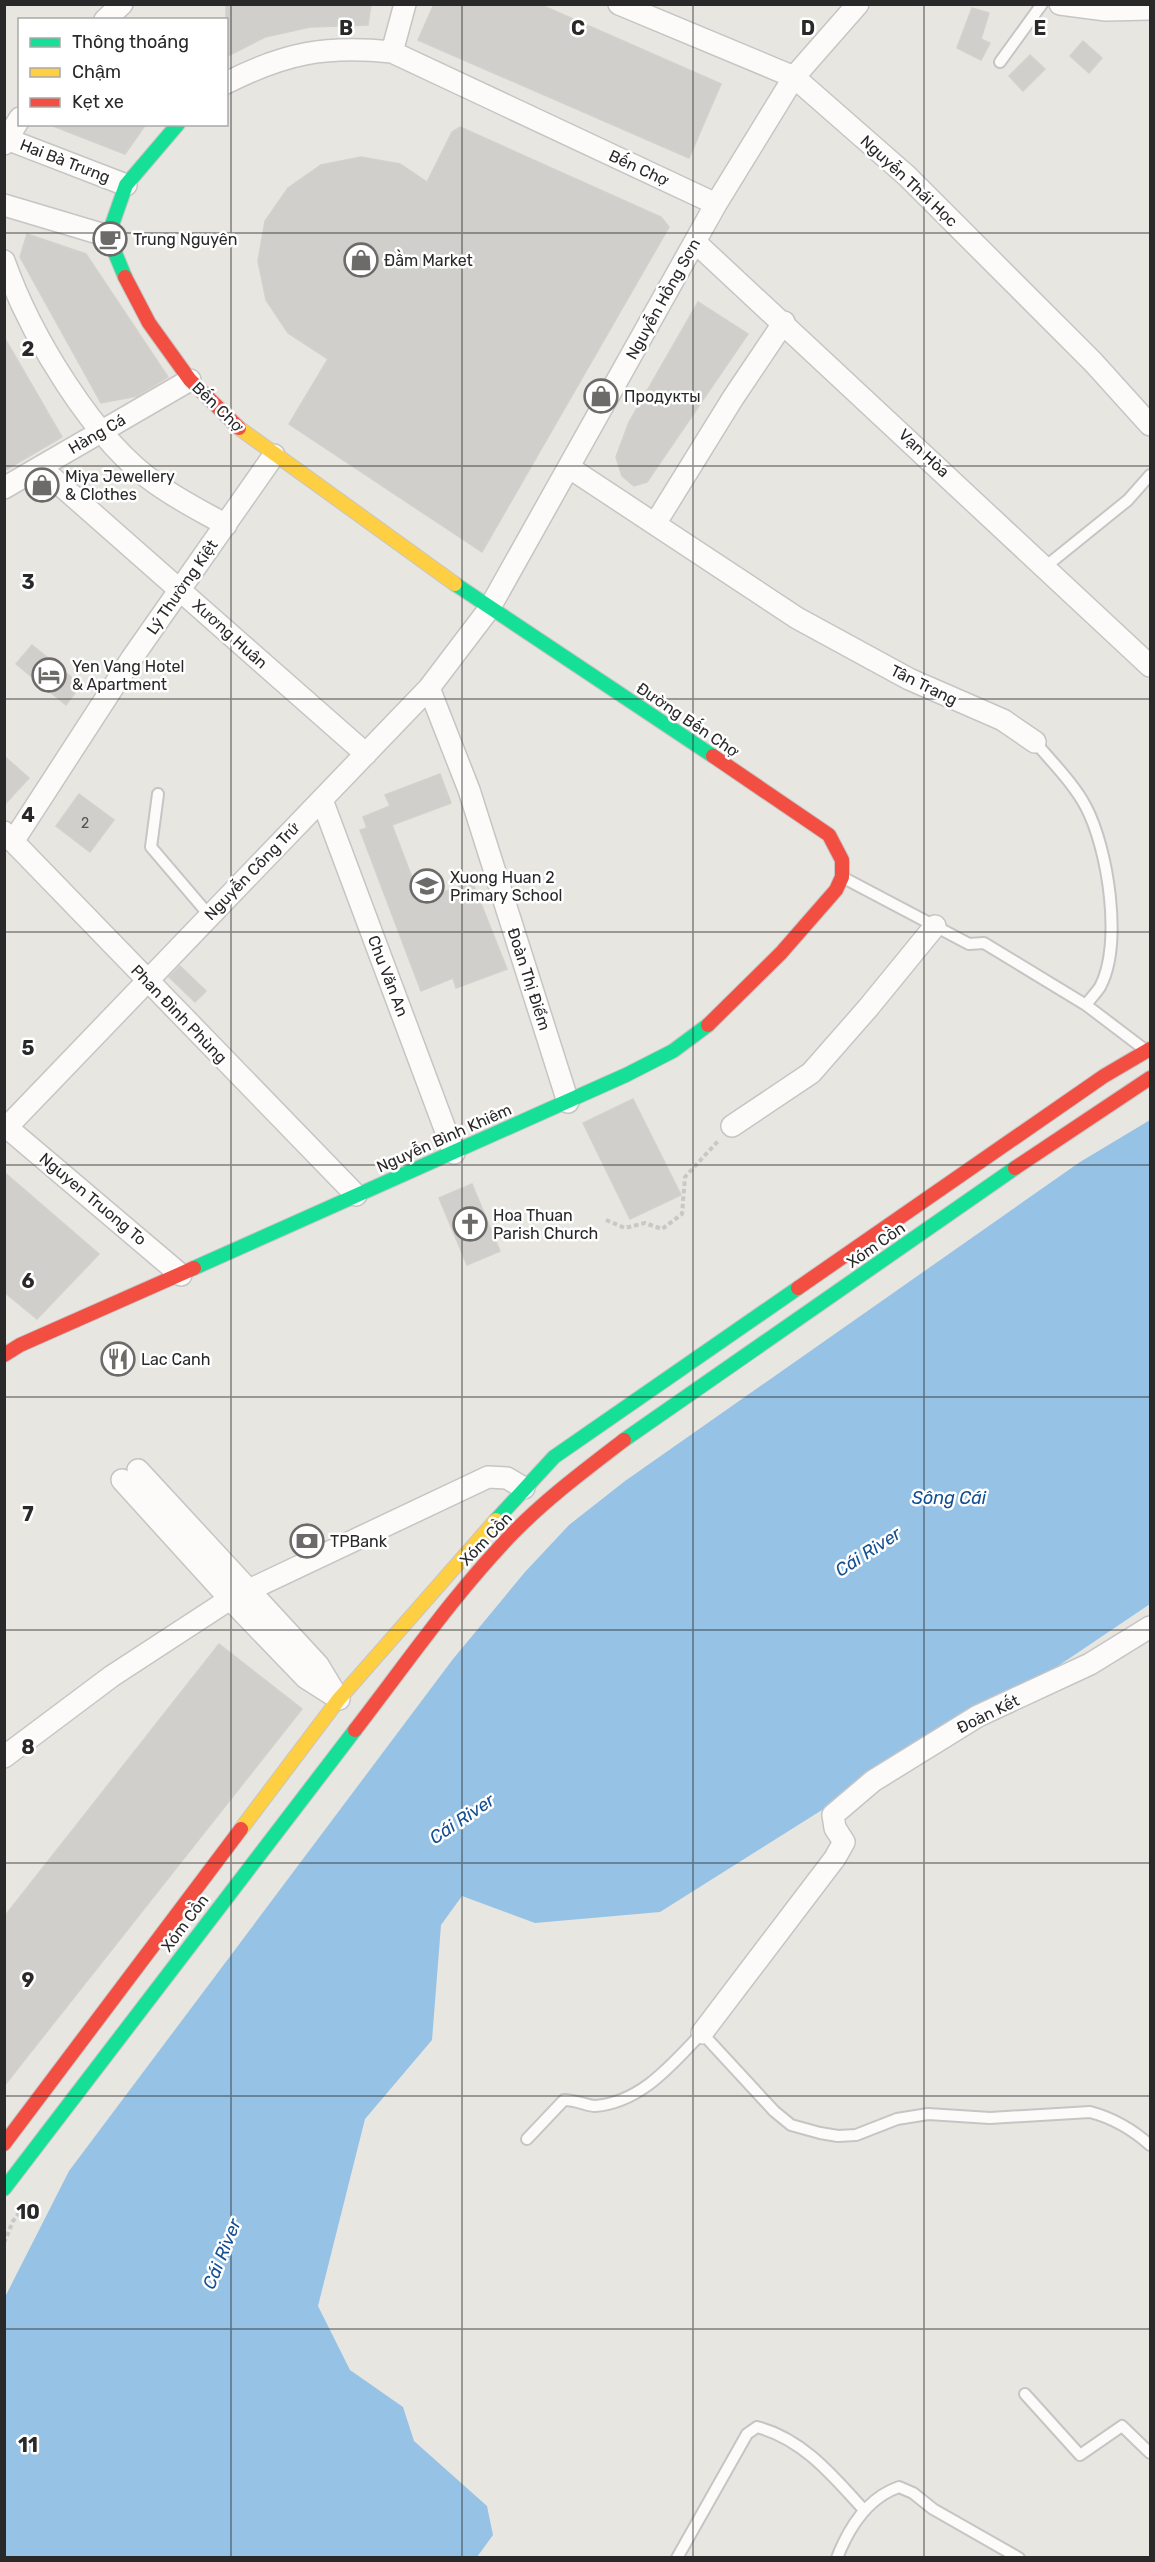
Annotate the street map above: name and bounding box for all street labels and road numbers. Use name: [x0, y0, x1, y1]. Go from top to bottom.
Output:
street label: Nguyễn Thái Học: [857, 130, 962, 231]
street label: Hai Bà Trưng: [17, 135, 113, 187]
street label: Bến Chợ: [606, 145, 673, 190]
street label: Nguyễn Hồng Sơn: [621, 235, 704, 363]
street label: Bến Chợ: [188, 377, 249, 436]
street label: Hàng Cá: [65, 410, 129, 458]
street label: Vạn Hòa: [895, 425, 953, 481]
street label: Lý Thường Kiệt: [142, 536, 222, 638]
street label: Xương Huân: [189, 595, 271, 673]
street label: Tân Trang: [888, 661, 960, 709]
street label: Đường Bến Chợ: [633, 677, 744, 762]
street label: Nguyễn Công Trứ: [199, 817, 304, 924]
street label: Đoàn Thị Điểm: [503, 925, 555, 1033]
street label: Chu Văn An: [364, 933, 412, 1019]
street label: Phan Đình Phùng: [127, 961, 231, 1067]
street label: Nguyễn Bình Khiêm: [373, 1098, 514, 1176]
street label: Nguyen Truong To: [36, 1149, 150, 1249]
street label: Xóm Cồn: [842, 1217, 909, 1272]
street label: Xóm Cồn: [455, 1507, 516, 1570]
street label: Đoàn Kết: [953, 1689, 1022, 1737]
street label: Xóm Cồn: [156, 1890, 213, 1955]

